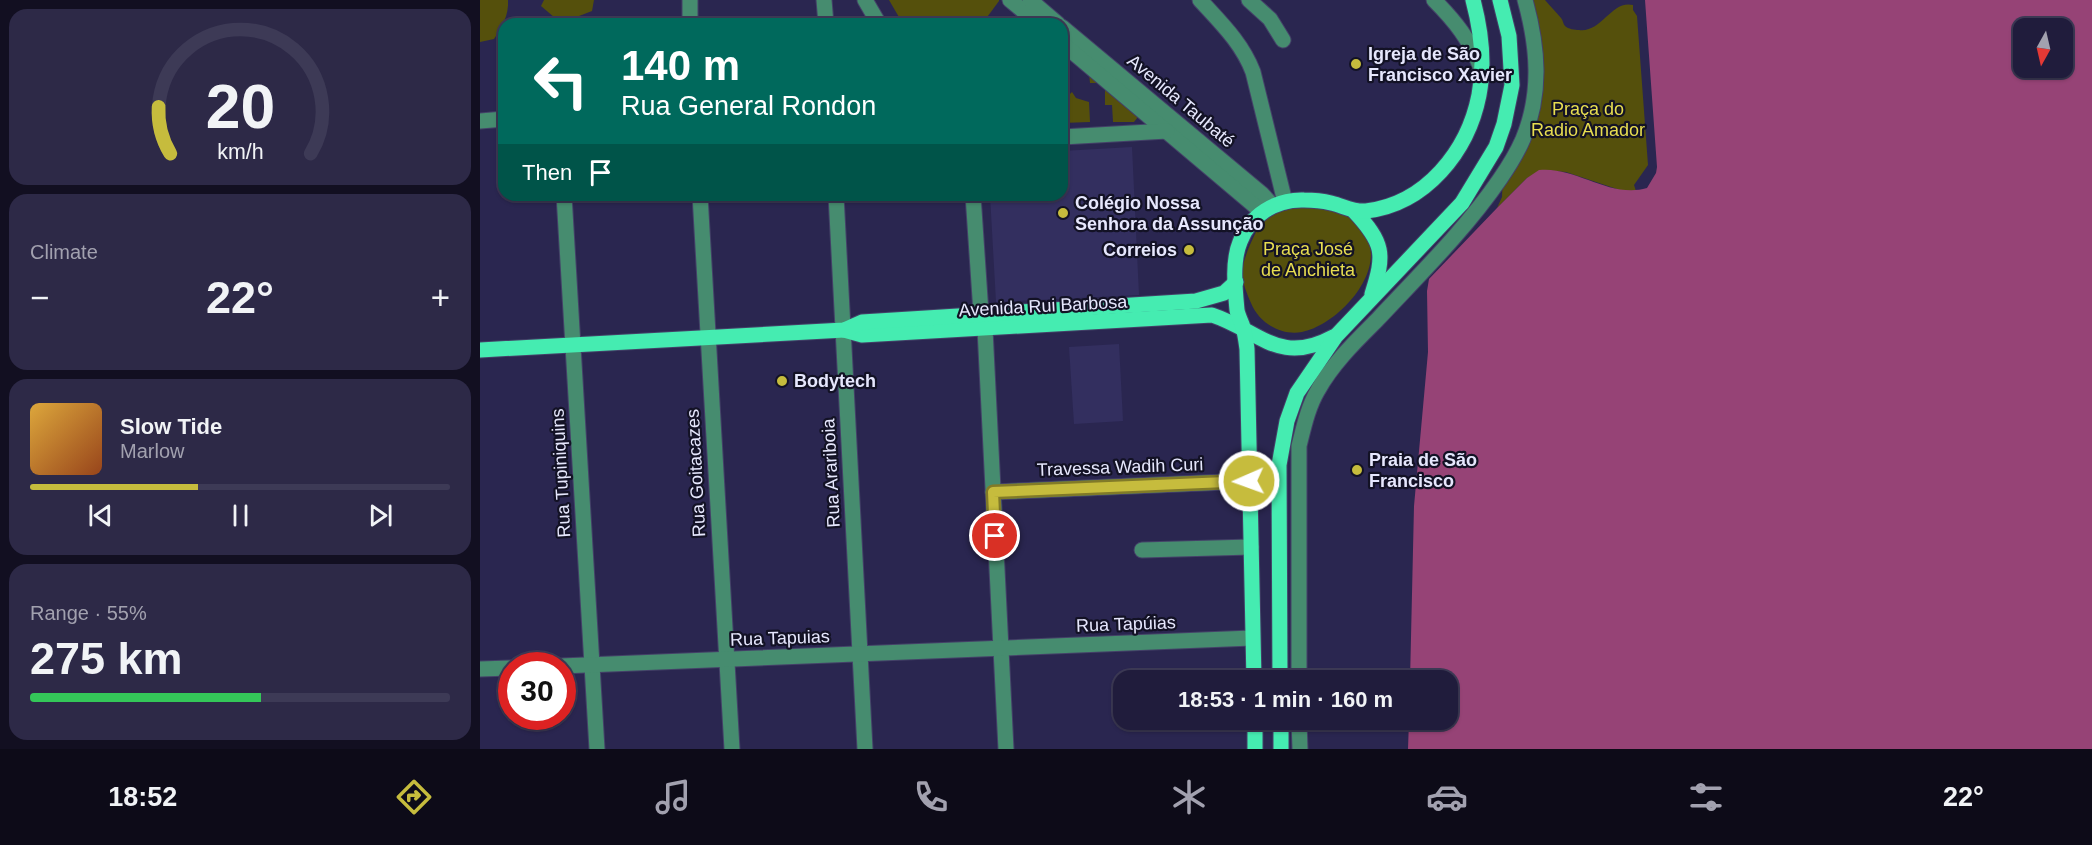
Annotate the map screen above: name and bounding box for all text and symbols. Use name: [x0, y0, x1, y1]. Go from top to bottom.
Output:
north arrow: [2013, 18, 2073, 78]
map controls: [2013, 18, 2073, 78]
icon: left: [522, 42, 600, 120]
text: 140 m: [621, 42, 740, 89]
place label: Igreja de São Francisco Xavier: [1368, 44, 1512, 85]
street label: Avenida Taubaté: [1123, 50, 1239, 152]
marker: Igreja de São Francisco Xavier: [1349, 57, 1363, 71]
text: 20: [205, 72, 275, 141]
text: Rua General Rondon: [621, 91, 876, 121]
park label: Praça do Radio Amador: [1531, 99, 1645, 140]
text: km/h: [217, 140, 263, 164]
icon: arrive: [584, 156, 617, 189]
text: Then: [522, 160, 572, 185]
place label: Colégio Nossa Senhora da Assunção: [1075, 193, 1263, 234]
marker: Colégio Nossa Senhora da Assunção: [1056, 206, 1070, 220]
park label: Praça José de Anchieta: [1261, 239, 1356, 280]
place label: Correios: [1103, 240, 1177, 260]
text: Climate: [30, 241, 98, 263]
marker: Correios: [1182, 243, 1196, 257]
text: 22°: [206, 272, 274, 323]
text: −: [30, 279, 49, 316]
text: +: [431, 279, 450, 316]
street label: Avenida Rui Barbosa: [958, 292, 1129, 320]
place label: Bodytech: [794, 371, 876, 391]
marker: Bodytech: [775, 374, 789, 388]
street label: Rua Tupiniquins: [548, 408, 574, 538]
street label: Rua Goitacazes: [683, 409, 709, 537]
text: Slow Tide: [120, 414, 222, 439]
street label: Rua Arariboia: [818, 417, 844, 528]
text: Marlow: [120, 440, 184, 462]
position arrow: [1217, 449, 1281, 513]
place label: Praia de São Francisco: [1369, 450, 1477, 491]
street label: Travessa Wadih Curi: [1036, 454, 1204, 480]
marker: Praia de São Francisco: [1350, 463, 1364, 477]
icon: previous: [84, 499, 117, 532]
icon: pause: [224, 499, 257, 532]
icon: next: [364, 499, 397, 532]
pin: [969, 510, 1020, 561]
icon: arrive: [978, 519, 1011, 552]
text: Range · 55%: [30, 602, 147, 624]
street label: Rua Tapúias: [1076, 612, 1176, 636]
street label: Rua Tapuias: [730, 626, 830, 650]
text: 275 km: [30, 633, 183, 684]
speed limit sign: 30: [498, 652, 576, 730]
text: 18:53 · 1 min · 160 m: [1178, 687, 1393, 712]
icon: directions: [393, 776, 435, 818]
icon: music: [652, 776, 694, 818]
icon: phone: [910, 776, 952, 818]
icon: climate: [1168, 776, 1210, 818]
icon: car: [1426, 776, 1468, 818]
icon: filters: [1685, 776, 1727, 818]
text: 18:52: [108, 782, 177, 812]
text: 22°: [1943, 782, 1984, 812]

